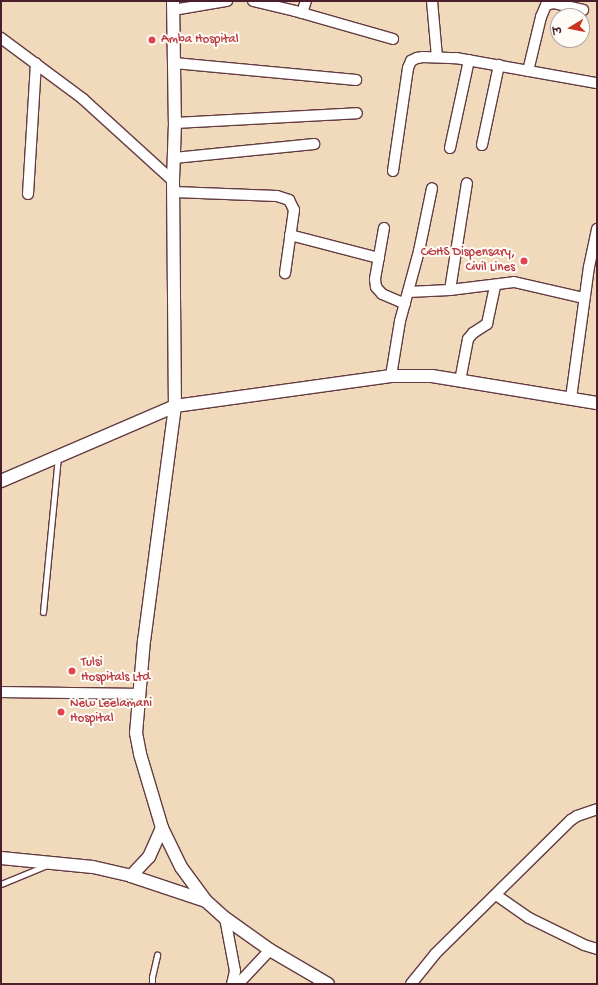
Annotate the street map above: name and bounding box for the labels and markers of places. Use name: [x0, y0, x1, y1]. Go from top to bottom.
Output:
place label: Amba Hospital: [161, 32, 239, 48]
marker: Amba Hospital: [146, 34, 158, 46]
place label: CGHS Dispensary, Civil Lines: [421, 246, 515, 277]
marker: CGHS Dispensary, Civil Lines: [518, 255, 530, 267]
place label: Tulsi Hospitals Ltd: [81, 656, 150, 687]
marker: Tulsi Hospitals Ltd: [66, 665, 78, 677]
place label: New Leelamani Hospital: [70, 697, 152, 728]
marker: New Leelamani Hospital: [55, 706, 67, 718]

